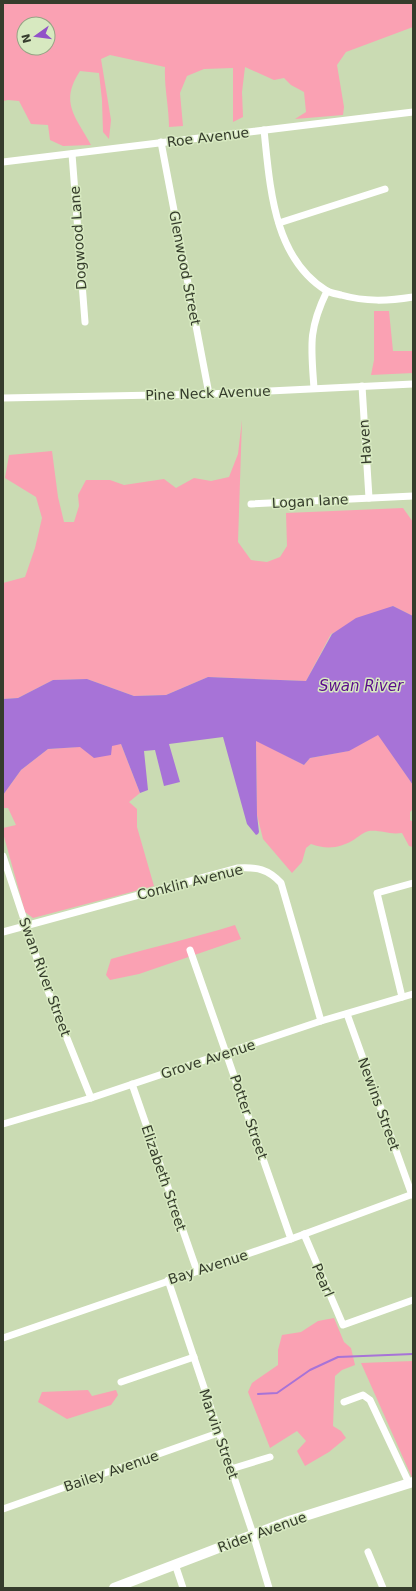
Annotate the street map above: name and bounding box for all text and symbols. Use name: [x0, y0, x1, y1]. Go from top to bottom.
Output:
north arrow: [16, 16, 56, 56]
text: N: [19, 32, 34, 44]
street label: Roe Avenue: [166, 124, 250, 150]
street label: Dogwood Lane: [66, 186, 90, 290]
street label: Glenwood Street: [166, 209, 204, 327]
street label: Pine Neck Avenue: [145, 383, 271, 403]
street label: Haven: [355, 419, 375, 465]
street label: Logan lane: [271, 491, 349, 511]
water label: Swan River: [319, 677, 404, 695]
street label: Conklin Avenue: [135, 861, 245, 903]
street label: Swan River Street: [16, 915, 74, 1039]
street label: Grove Avenue: [159, 1036, 257, 1082]
street label: Newins Street: [355, 1055, 403, 1153]
street label: Potter Street: [227, 1072, 271, 1162]
street label: Elizabeth Street: [138, 1123, 190, 1234]
street label: Bay Avenue: [166, 1247, 250, 1287]
street label: Pearl: [309, 1261, 337, 1299]
street label: Marvin Street: [196, 1387, 242, 1482]
street label: Bailey Avenue: [61, 1447, 161, 1495]
street label: Rider Avenue: [215, 1509, 309, 1555]

